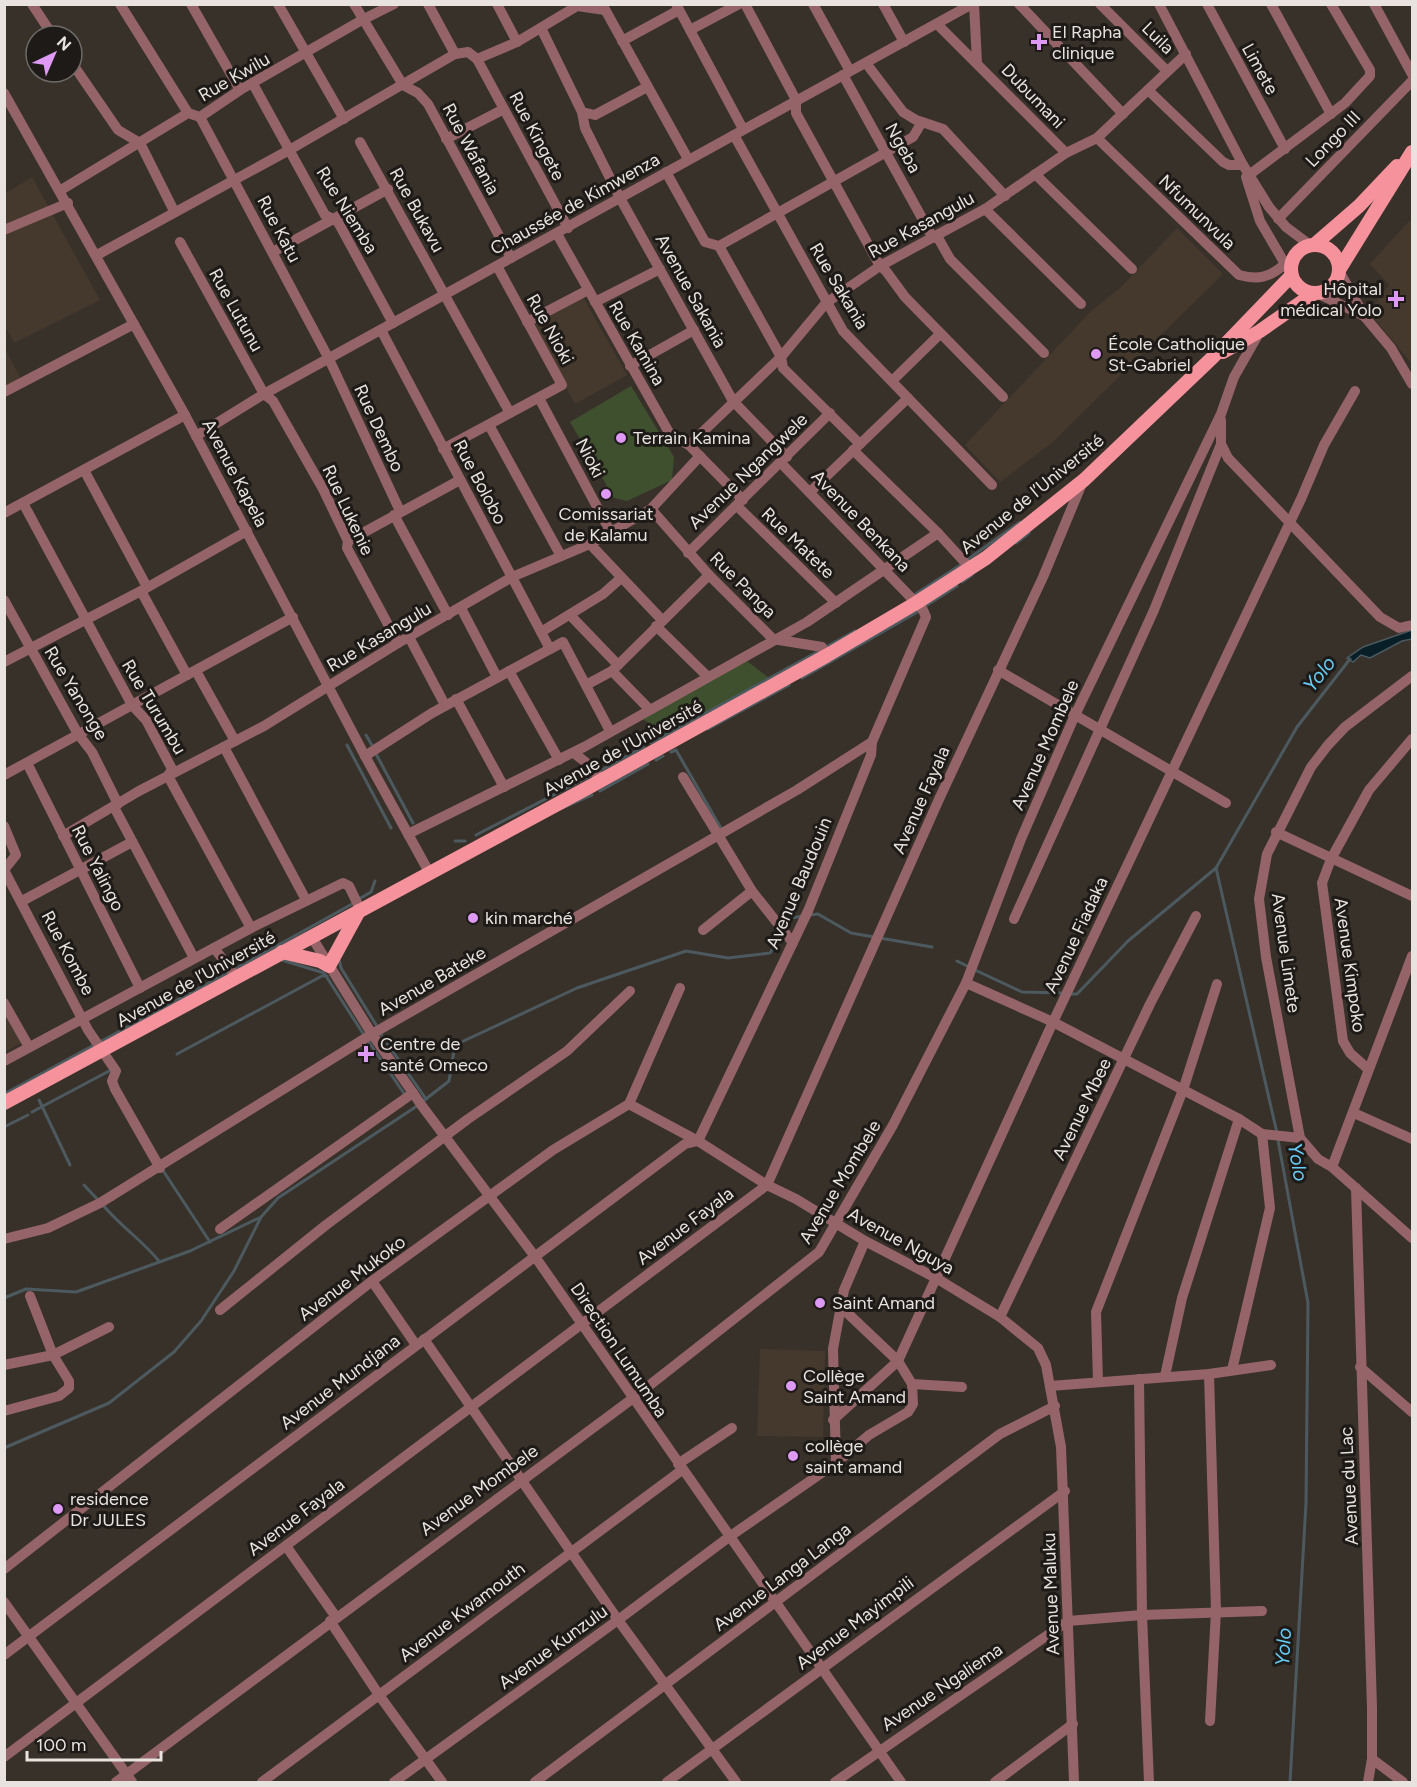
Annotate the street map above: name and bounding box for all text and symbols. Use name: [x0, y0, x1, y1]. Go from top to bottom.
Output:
street label: Luila: [1137, 17, 1179, 59]
place label: El Rapha clinique: [1052, 21, 1121, 64]
north arrow: [24, 24, 84, 84]
text: N: [53, 32, 75, 55]
marker: El Rapha clinique: [1030, 33, 1048, 51]
street label: Limete: [1237, 39, 1283, 99]
street label: Rue Kwilu: [194, 48, 274, 106]
street label: Dubumani: [997, 59, 1069, 133]
street label: Rue Kingete: [504, 88, 570, 184]
street label: Rue Wafania: [438, 99, 504, 199]
street label: Longo III: [1301, 106, 1365, 172]
street label: Ngeba: [880, 119, 926, 177]
street label: Chaussée de Kimwenza: [487, 148, 663, 260]
street label: Rue Niemba: [312, 162, 382, 258]
street label: Rue Bukavu: [385, 164, 449, 256]
street label: Nfumunvula: [1154, 170, 1240, 254]
street label: Rue Kasangulu: [864, 187, 978, 263]
street label: Rue Katu: [252, 192, 306, 266]
street label: Avenue Sakania: [651, 230, 731, 352]
street label: Rue Sakania: [805, 239, 873, 333]
street label: Rue Lutunu: [204, 264, 268, 356]
place label: Hôpital médical Yolo: [1280, 278, 1382, 321]
street label: Rue Nioki: [522, 290, 578, 368]
marker: Hôpital médical Yolo: [1387, 290, 1405, 308]
street label: Rue Kamina: [604, 297, 670, 389]
place label: École Catholique St-Gabriel: [1108, 333, 1245, 376]
marker: École Catholique St-Gabriel: [1089, 347, 1103, 361]
street label: Rue Dembo: [349, 381, 409, 475]
street label: Avenue Ngangwele: [684, 408, 812, 533]
street label: Avenue Kapela: [197, 415, 273, 531]
place label: Terrain Kamina: [633, 427, 750, 449]
street label: Avenue de l’Université: [956, 429, 1108, 559]
marker: Terrain Kamina: [614, 431, 628, 445]
street label: Nioki: [571, 435, 609, 481]
street label: Rue Bolobo: [449, 436, 511, 528]
street label: Rue Lukenie: [317, 461, 379, 559]
street label: Avenue Benkana: [807, 465, 915, 577]
marker: Comissariat de Kalamu: [599, 487, 613, 501]
place label: Comissariat de Kalamu: [558, 503, 654, 546]
street label: Rue Matete: [757, 503, 839, 583]
street label: Rue Panga: [705, 547, 781, 623]
street label: Rue Kasangulu: [323, 597, 435, 677]
street label: Rue Yanonge: [39, 642, 113, 744]
water label: Yolo: [1298, 651, 1341, 697]
street label: Rue Turumbu: [117, 656, 191, 758]
street label: Avenue Mombele: [1006, 676, 1084, 814]
street label: Avenue de l’Université: [540, 695, 707, 801]
street label: Avenue Fayala: [887, 743, 955, 857]
street label: Avenue Baudouin: [761, 814, 837, 952]
street label: Rue Yalingo: [67, 821, 129, 915]
street label: Avenue Fiadaka: [1039, 873, 1113, 997]
street label: Avenue Limete: [1267, 892, 1305, 1014]
street label: Avenue Kimpoko: [1330, 896, 1370, 1034]
street label: Rue Kombe: [37, 907, 100, 999]
place label: kin marché: [485, 907, 573, 929]
marker: kin marché: [466, 911, 480, 925]
street label: Avenue de l’Université: [113, 926, 280, 1032]
street label: Avenue Bateke: [374, 941, 490, 1021]
place label: Centre de santé Omeco: [380, 1033, 488, 1076]
marker: Centre de santé Omeco: [357, 1045, 375, 1063]
street label: Avenue Mbee: [1048, 1054, 1116, 1164]
street label: Avenue Mombele: [794, 1116, 886, 1248]
water label: Yolo: [1283, 1141, 1313, 1183]
street label: Avenue Fayala: [632, 1182, 738, 1270]
street label: Avenue Nguya: [844, 1203, 958, 1279]
street label: Avenue Mukoko: [294, 1231, 410, 1325]
street label: Direction Lumumba: [566, 1278, 672, 1422]
place label: Saint Amand: [832, 1292, 935, 1314]
marker: Saint Amand: [813, 1296, 827, 1310]
street label: Avenue Mundjana: [276, 1330, 404, 1434]
place label: Collège Saint Amand: [803, 1365, 906, 1408]
marker: Collège Saint Amand: [784, 1379, 798, 1393]
street label: Avenue du Lac: [1335, 1426, 1363, 1546]
place label: collège saint amand: [805, 1435, 902, 1478]
street label: Avenue Mombele: [416, 1440, 542, 1540]
marker: collège saint amand: [786, 1449, 800, 1463]
street label: Avenue Fayala: [243, 1473, 349, 1561]
place label: residence Dr JULES: [70, 1488, 149, 1531]
marker: residence Dr JULES: [51, 1502, 65, 1516]
street label: Avenue Langa Langa: [709, 1518, 855, 1636]
street label: Avenue Maluku: [1038, 1532, 1064, 1656]
street label: Avenue Kwamouth: [395, 1558, 529, 1666]
street label: Avenue Mayimpili: [792, 1572, 918, 1674]
street label: Avenue Kunzulu: [494, 1600, 612, 1694]
water label: Yolo: [1270, 1627, 1296, 1667]
street label: Avenue Ngaliema: [877, 1638, 1007, 1736]
scale bar: [27, 1724, 160, 1762]
text: 100 m: [36, 1734, 86, 1756]

